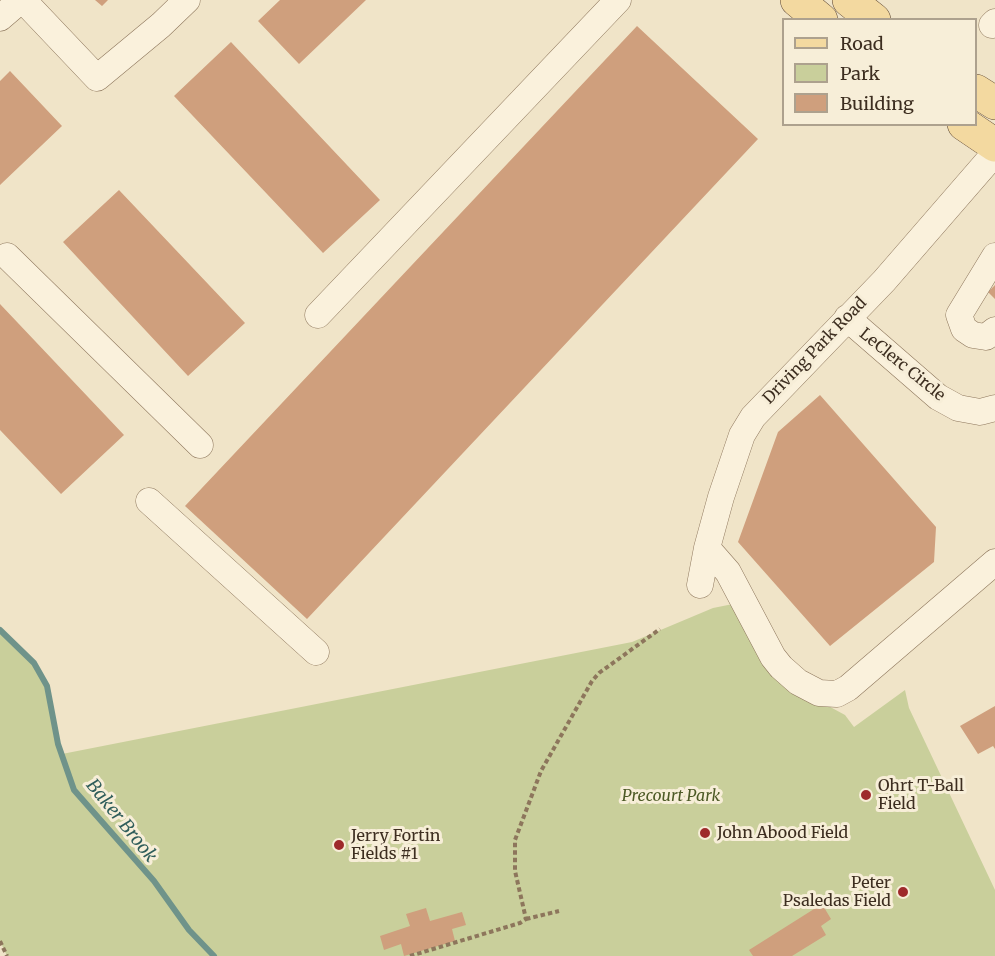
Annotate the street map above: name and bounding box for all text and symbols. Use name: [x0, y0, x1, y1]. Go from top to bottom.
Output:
legend: [782, 18, 977, 126]
text: Road: [840, 32, 884, 55]
text: Park: [840, 62, 880, 85]
text: Building: [840, 92, 914, 115]
street label: Driving Park Road: [759, 294, 871, 408]
street label: LeClerc Circle: [855, 325, 949, 405]
water label: Baker Brook: [81, 775, 161, 867]
place label: Ohrt T-Ball Field: [878, 776, 964, 814]
park label: Precourt Park: [622, 786, 720, 806]
marker: Ohrt T-Ball Field: [859, 788, 873, 802]
place label: John Abood Field: [717, 823, 848, 843]
place label: Jerry Fortin Fields #1: [351, 826, 440, 864]
marker: John Abood Field: [698, 826, 712, 840]
marker: Jerry Fortin Fields #1: [332, 838, 346, 852]
place label: Peter Psaledas Field: [783, 873, 891, 911]
marker: Peter Psaledas Field: [896, 885, 910, 899]

